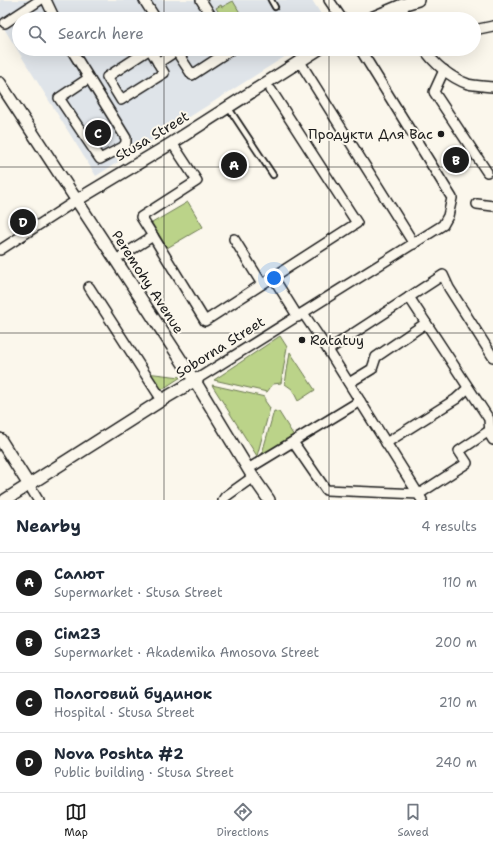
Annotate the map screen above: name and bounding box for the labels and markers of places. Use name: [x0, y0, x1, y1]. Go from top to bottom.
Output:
pin: C: [85, 118, 111, 148]
place label: Продукти Для Вас: [308, 125, 433, 143]
marker: Продукти Для Вас: [436, 129, 446, 139]
pin: B: [443, 145, 469, 175]
pin: A: [221, 150, 247, 180]
pin: D: [10, 207, 36, 237]
place label: Ratatuy: [310, 331, 364, 349]
marker: Ratatuy: [297, 335, 307, 345]

